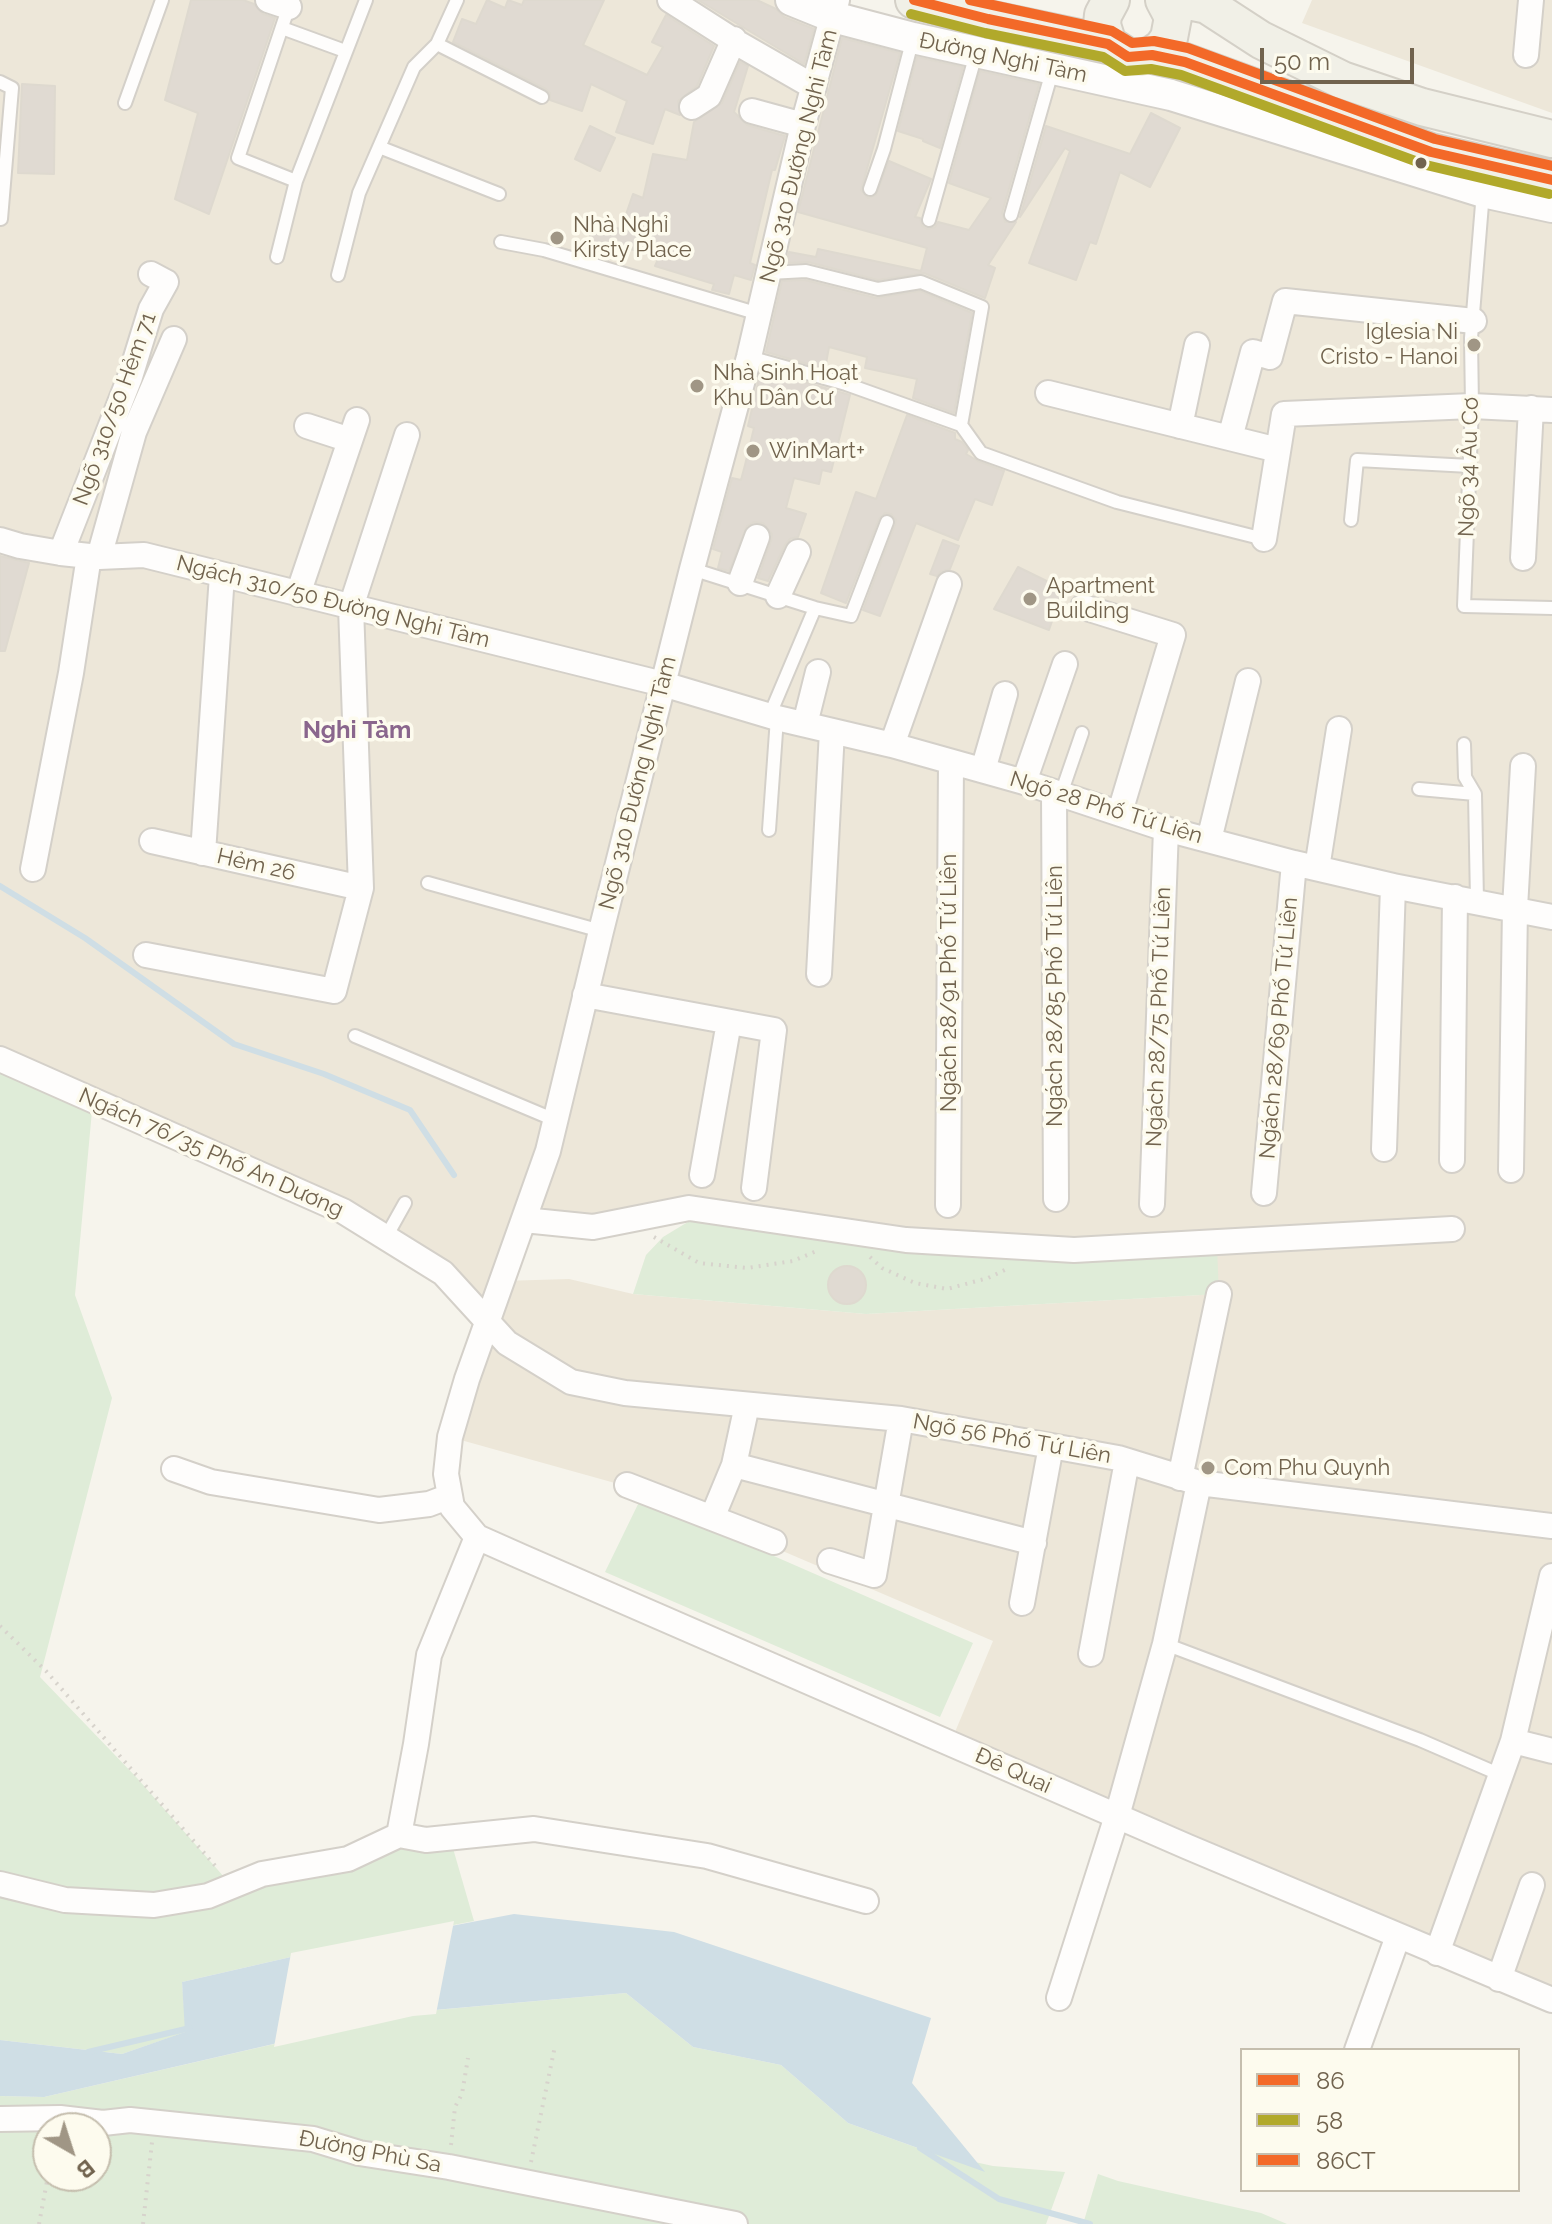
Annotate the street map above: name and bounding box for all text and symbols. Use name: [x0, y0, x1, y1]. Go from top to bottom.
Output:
street label: Ngõ 310 Đường Nghi Tàm: [755, 26, 843, 286]
street label: Đường Nghi Tàm: [917, 27, 1089, 89]
scale bar: [1264, 32, 1418, 82]
text: 50 m: [1274, 47, 1330, 76]
unlabelled marker: [1413, 155, 1429, 171]
place label: Nhà Nghỉ Kirsty Place: [573, 212, 692, 264]
marker: Nhà Nghỉ Kirsty Place: [548, 229, 566, 247]
street label: Ngõ 310/50 Hẻm 71: [68, 309, 162, 509]
place label: Iglesia Ni Cristo - Hanoi: [1320, 319, 1458, 370]
marker: Iglesia Ni Cristo - Hanoi: [1465, 336, 1483, 354]
place label: Nhà Sinh Hoạt Khu Dân Cư: [713, 360, 858, 412]
marker: Nhà Sinh Hoạt Khu Dân Cư: [688, 377, 706, 395]
street label: Ngõ 34 Âu Cơ: [1453, 397, 1485, 537]
place label: WinMart+: [769, 438, 865, 464]
marker: WinMart+: [744, 442, 762, 460]
street label: Ngách 310/50 Đường Nghi Tàm: [174, 550, 492, 654]
place label: Apartment Building: [1046, 573, 1155, 624]
marker: Apartment Building: [1021, 590, 1039, 608]
street label: Ngõ 310 Đường Nghi Tàm: [594, 653, 682, 913]
district label: Nghi Tàm: [303, 717, 411, 745]
street label: Ngõ 28 Phố Tứ Liên: [1007, 766, 1205, 850]
street label: Hẻm 26: [214, 843, 298, 887]
street label: Ngách 28/91 Phố Tứ Liên: [936, 854, 962, 1112]
street label: Ngách 28/85 Phố Tứ Liên: [1042, 865, 1068, 1127]
street label: Ngách 28/75 Phố Tứ Liên: [1141, 886, 1177, 1148]
street label: Ngách 28/69 Phố Tứ Liên: [1254, 896, 1304, 1160]
street label: Ngách 76/35 Phố An Dương: [75, 1083, 347, 1223]
street label: Ngõ 56 Phố Tứ Liên: [911, 1409, 1113, 1469]
place label: Com Phu Quynh: [1224, 1455, 1390, 1481]
marker: Com Phu Quynh: [1199, 1459, 1217, 1477]
street label: Đê Quai: [971, 1743, 1055, 1799]
legend: [1240, 2048, 1520, 2192]
text: 86: [1316, 2066, 1345, 2095]
text: 58: [1316, 2106, 1343, 2135]
north arrow: [32, 2112, 112, 2192]
street label: Đường Phù Sa: [297, 2125, 443, 2179]
text: 86CT: [1316, 2146, 1376, 2175]
text: B: [72, 2154, 100, 2184]

